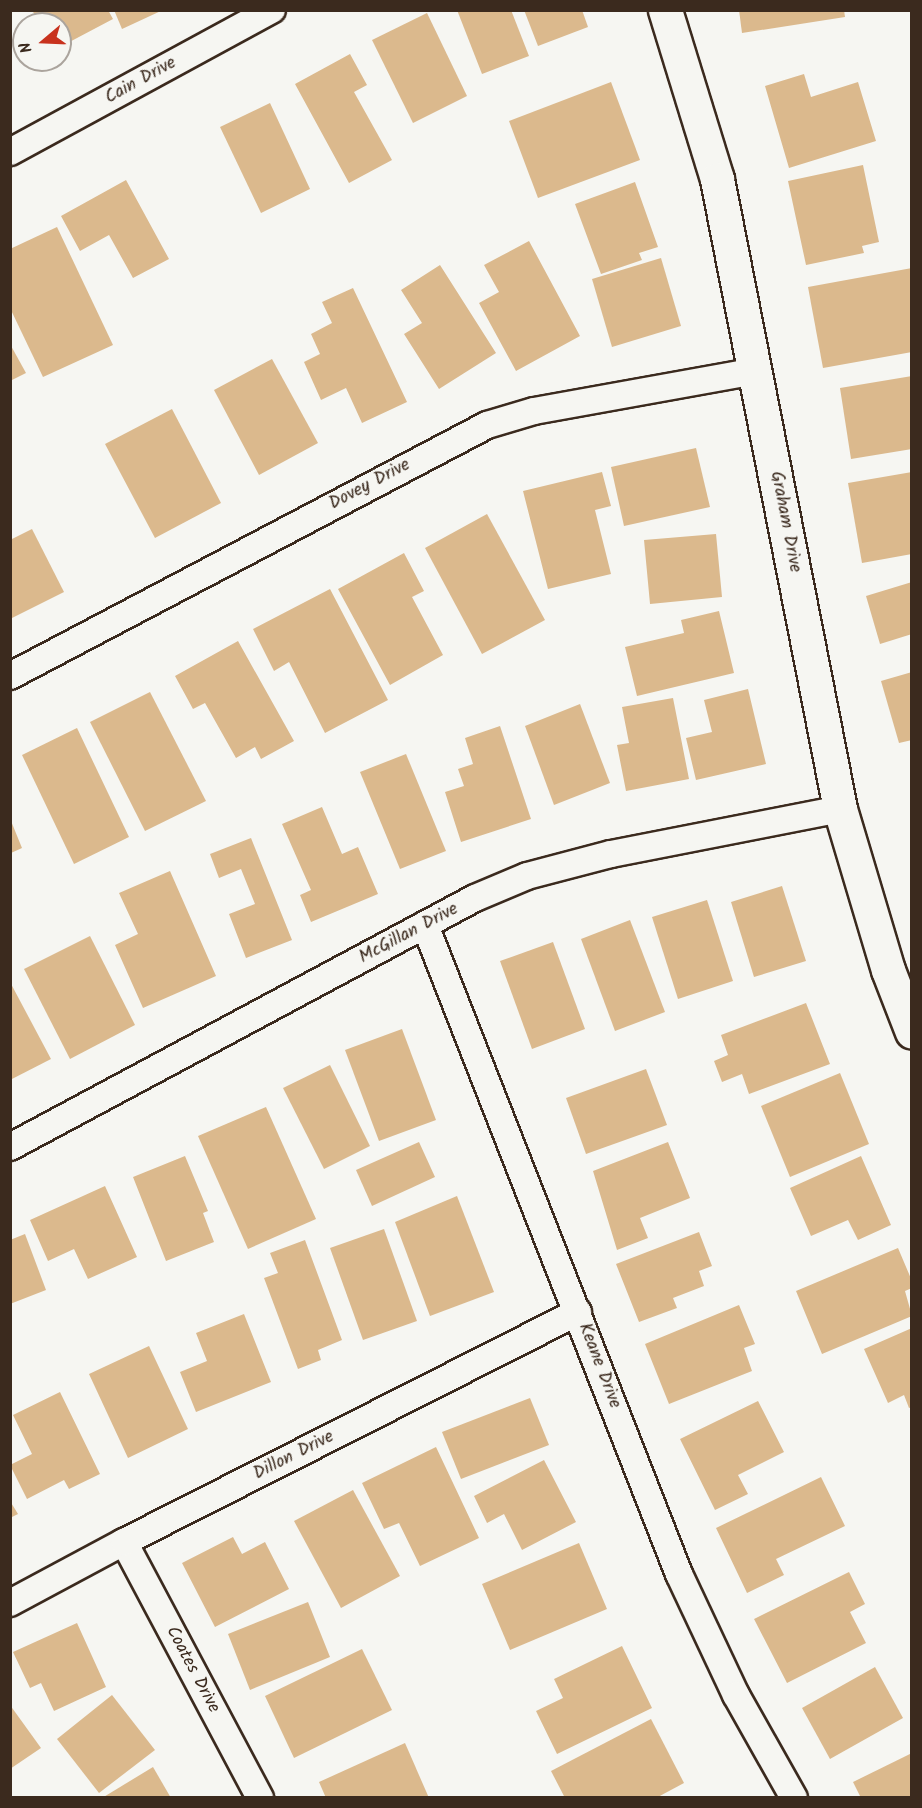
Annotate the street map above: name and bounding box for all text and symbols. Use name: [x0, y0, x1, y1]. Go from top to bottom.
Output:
north arrow: [12, 12, 72, 72]
text: N: [13, 39, 40, 56]
street label: Cain Drive: [102, 53, 180, 109]
street label: Dovey Drive: [326, 455, 414, 515]
street label: Graham Drive: [765, 470, 805, 574]
street label: McGillan Drive: [356, 899, 462, 969]
street label: Keane Drive: [573, 1320, 625, 1412]
street label: Dillon Drive: [250, 1427, 338, 1485]
street label: Coates Drive: [160, 1623, 224, 1717]

